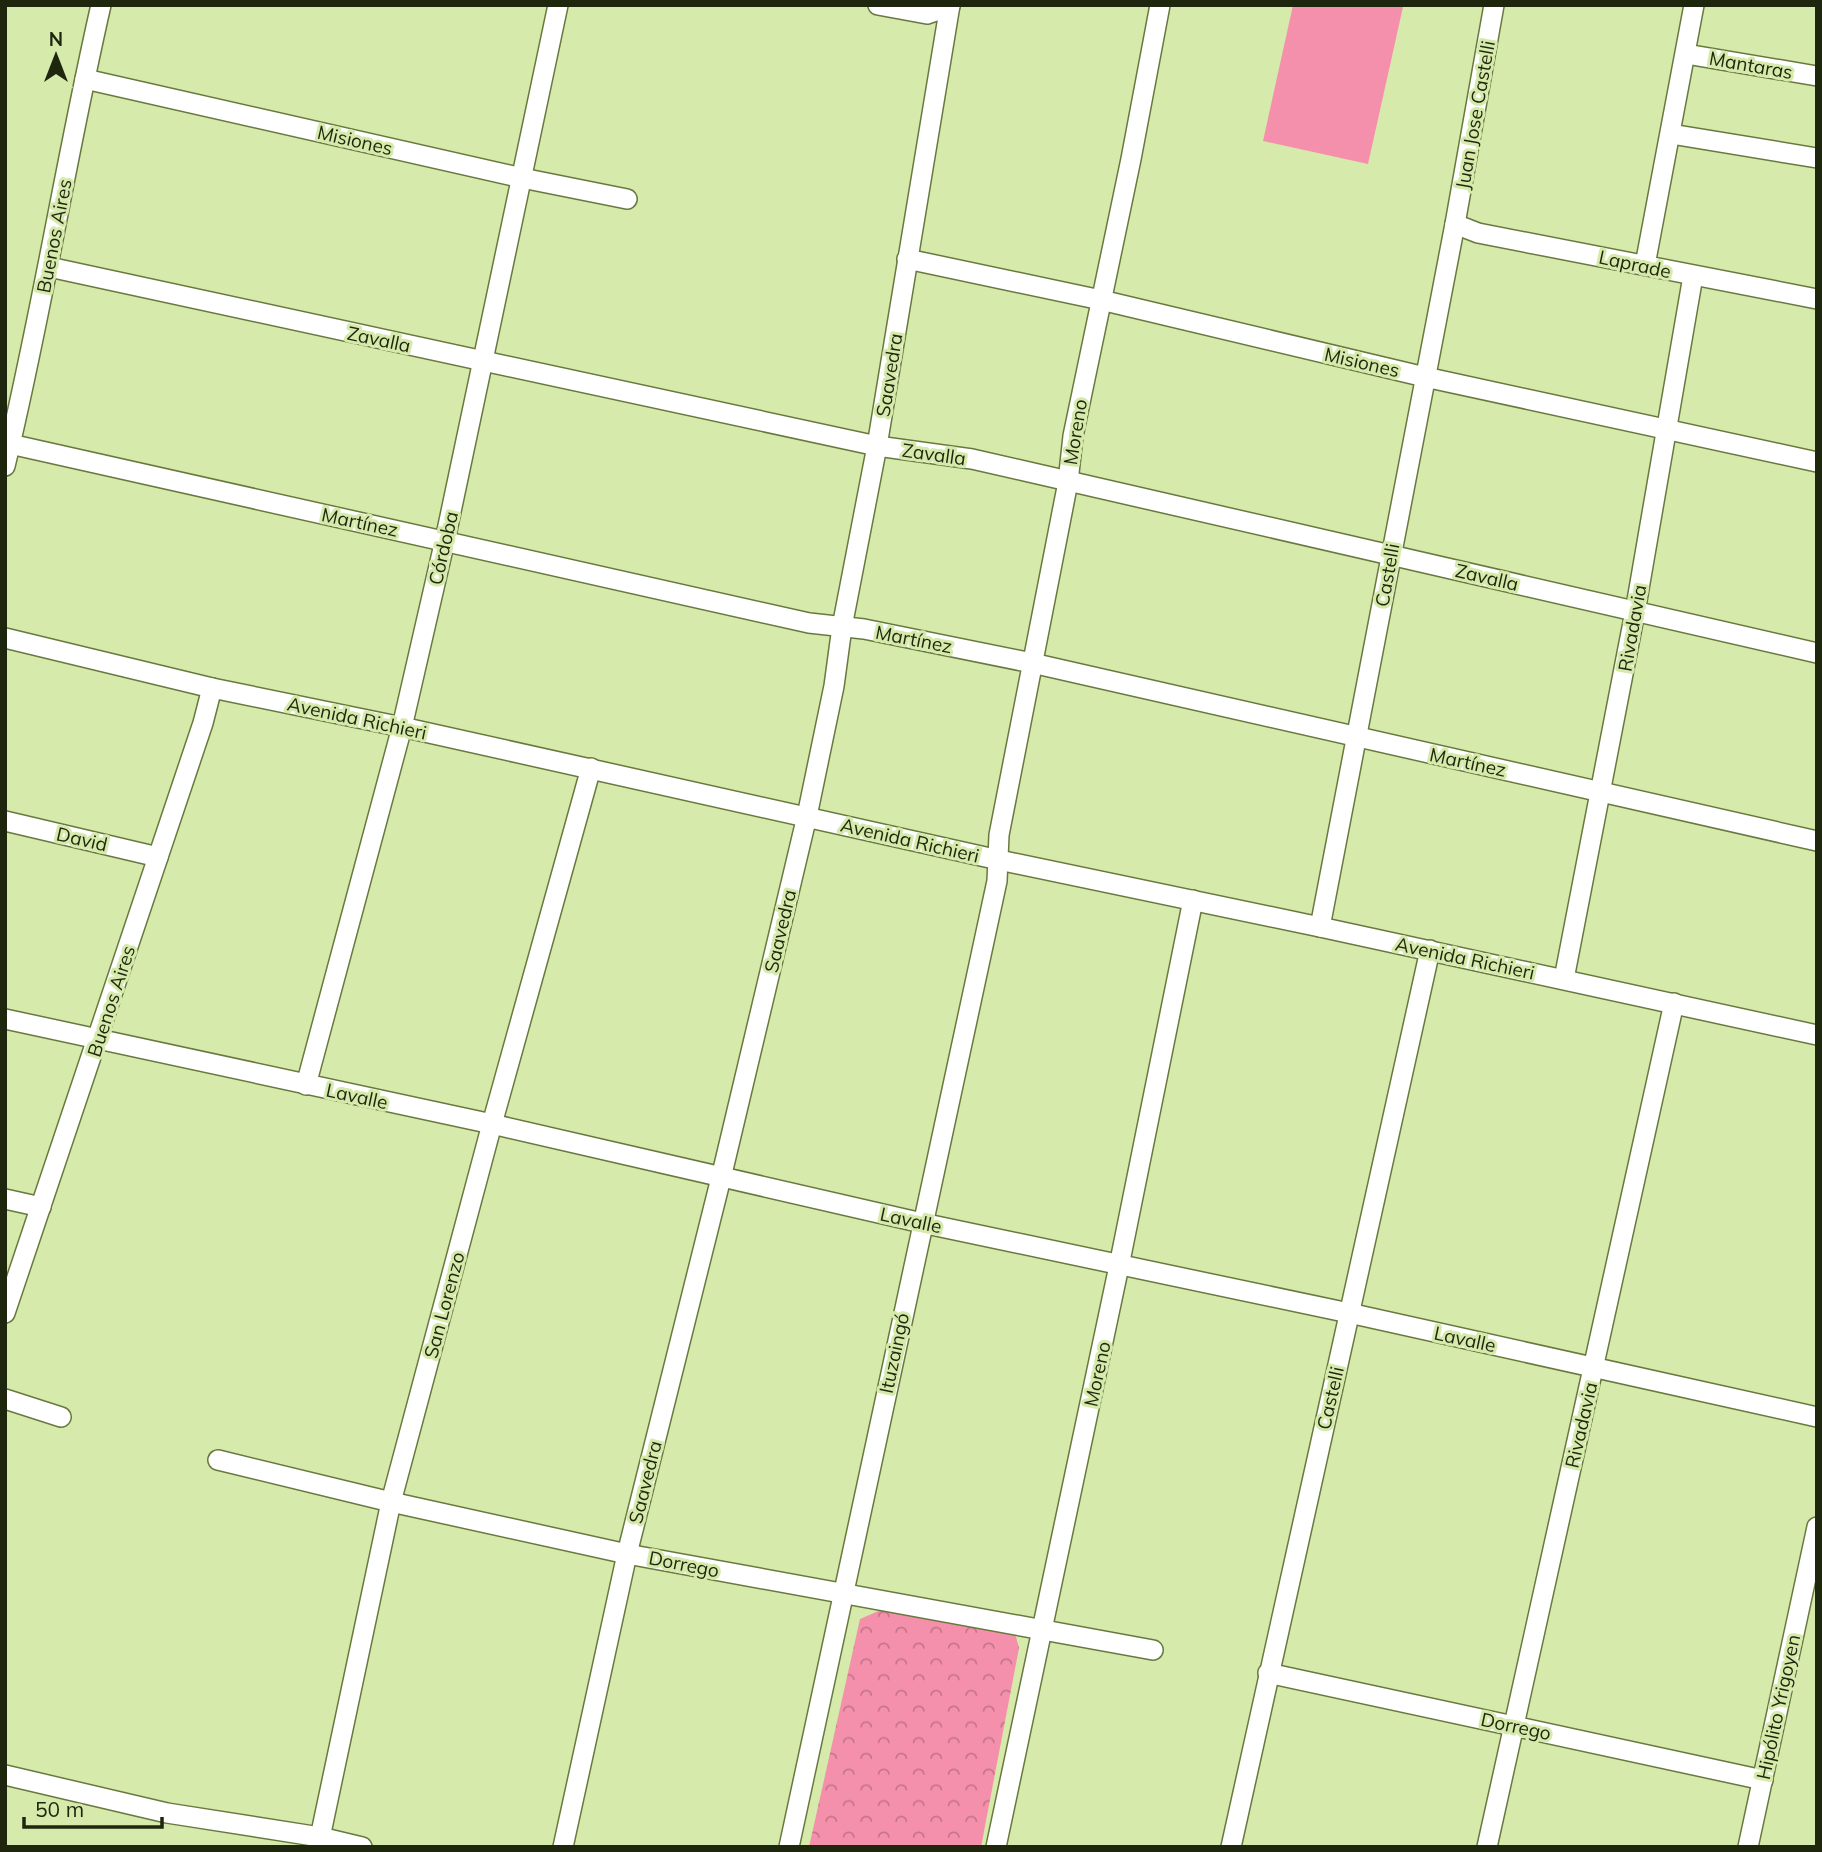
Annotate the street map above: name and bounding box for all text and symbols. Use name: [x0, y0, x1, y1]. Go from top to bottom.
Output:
north arrow: [21, 21, 91, 91]
text: N: [49, 27, 63, 51]
street label: Juan Jose Castelli: [1450, 39, 1500, 191]
street label: Mantaras: [1707, 46, 1795, 84]
street label: Misiones: [315, 120, 395, 160]
street label: Buenos Aires: [31, 177, 77, 295]
street label: Laprade: [1597, 245, 1673, 283]
street label: Zavalla: [345, 321, 413, 357]
street label: Saavedra: [871, 331, 907, 419]
street label: Misiones: [1322, 342, 1402, 382]
street label: Moreno: [1058, 397, 1092, 467]
street label: Zavalla: [901, 438, 967, 470]
street label: Martínez: [320, 502, 401, 542]
street label: Córdoba: [423, 509, 463, 587]
street label: Castelli: [1370, 541, 1404, 609]
street label: Zavalla: [1453, 558, 1521, 596]
street label: Rivadavia: [1613, 583, 1651, 673]
street label: Martínez: [874, 620, 954, 658]
street label: Avenida Richieri: [285, 692, 429, 744]
street label: Martínez: [1428, 742, 1509, 782]
street label: Avenida Richieri: [838, 812, 982, 868]
street label: David: [54, 822, 110, 856]
street label: Saavedra: [759, 887, 801, 975]
street label: Avenida Richieri: [1393, 932, 1537, 984]
street label: Buenos Aires: [82, 942, 140, 1060]
street label: Lavalle: [324, 1078, 390, 1114]
street label: Lavalle: [878, 1202, 944, 1238]
street label: San Lorenzo: [418, 1249, 470, 1361]
street label: Ituzaingó: [874, 1311, 914, 1395]
street label: Lavalle: [1432, 1321, 1498, 1357]
street label: Moreno: [1078, 1339, 1116, 1409]
street label: Castelli: [1311, 1364, 1349, 1432]
street label: Rivadavia: [1559, 1380, 1603, 1470]
street label: Saavedra: [623, 1438, 667, 1526]
street label: Dorrego: [647, 1545, 721, 1583]
street label: Hipólito Yrigoyen: [1751, 1632, 1805, 1782]
street label: Dorrego: [1479, 1707, 1553, 1745]
scale bar: [24, 1786, 163, 1830]
text: 50 m: [35, 1796, 84, 1822]

